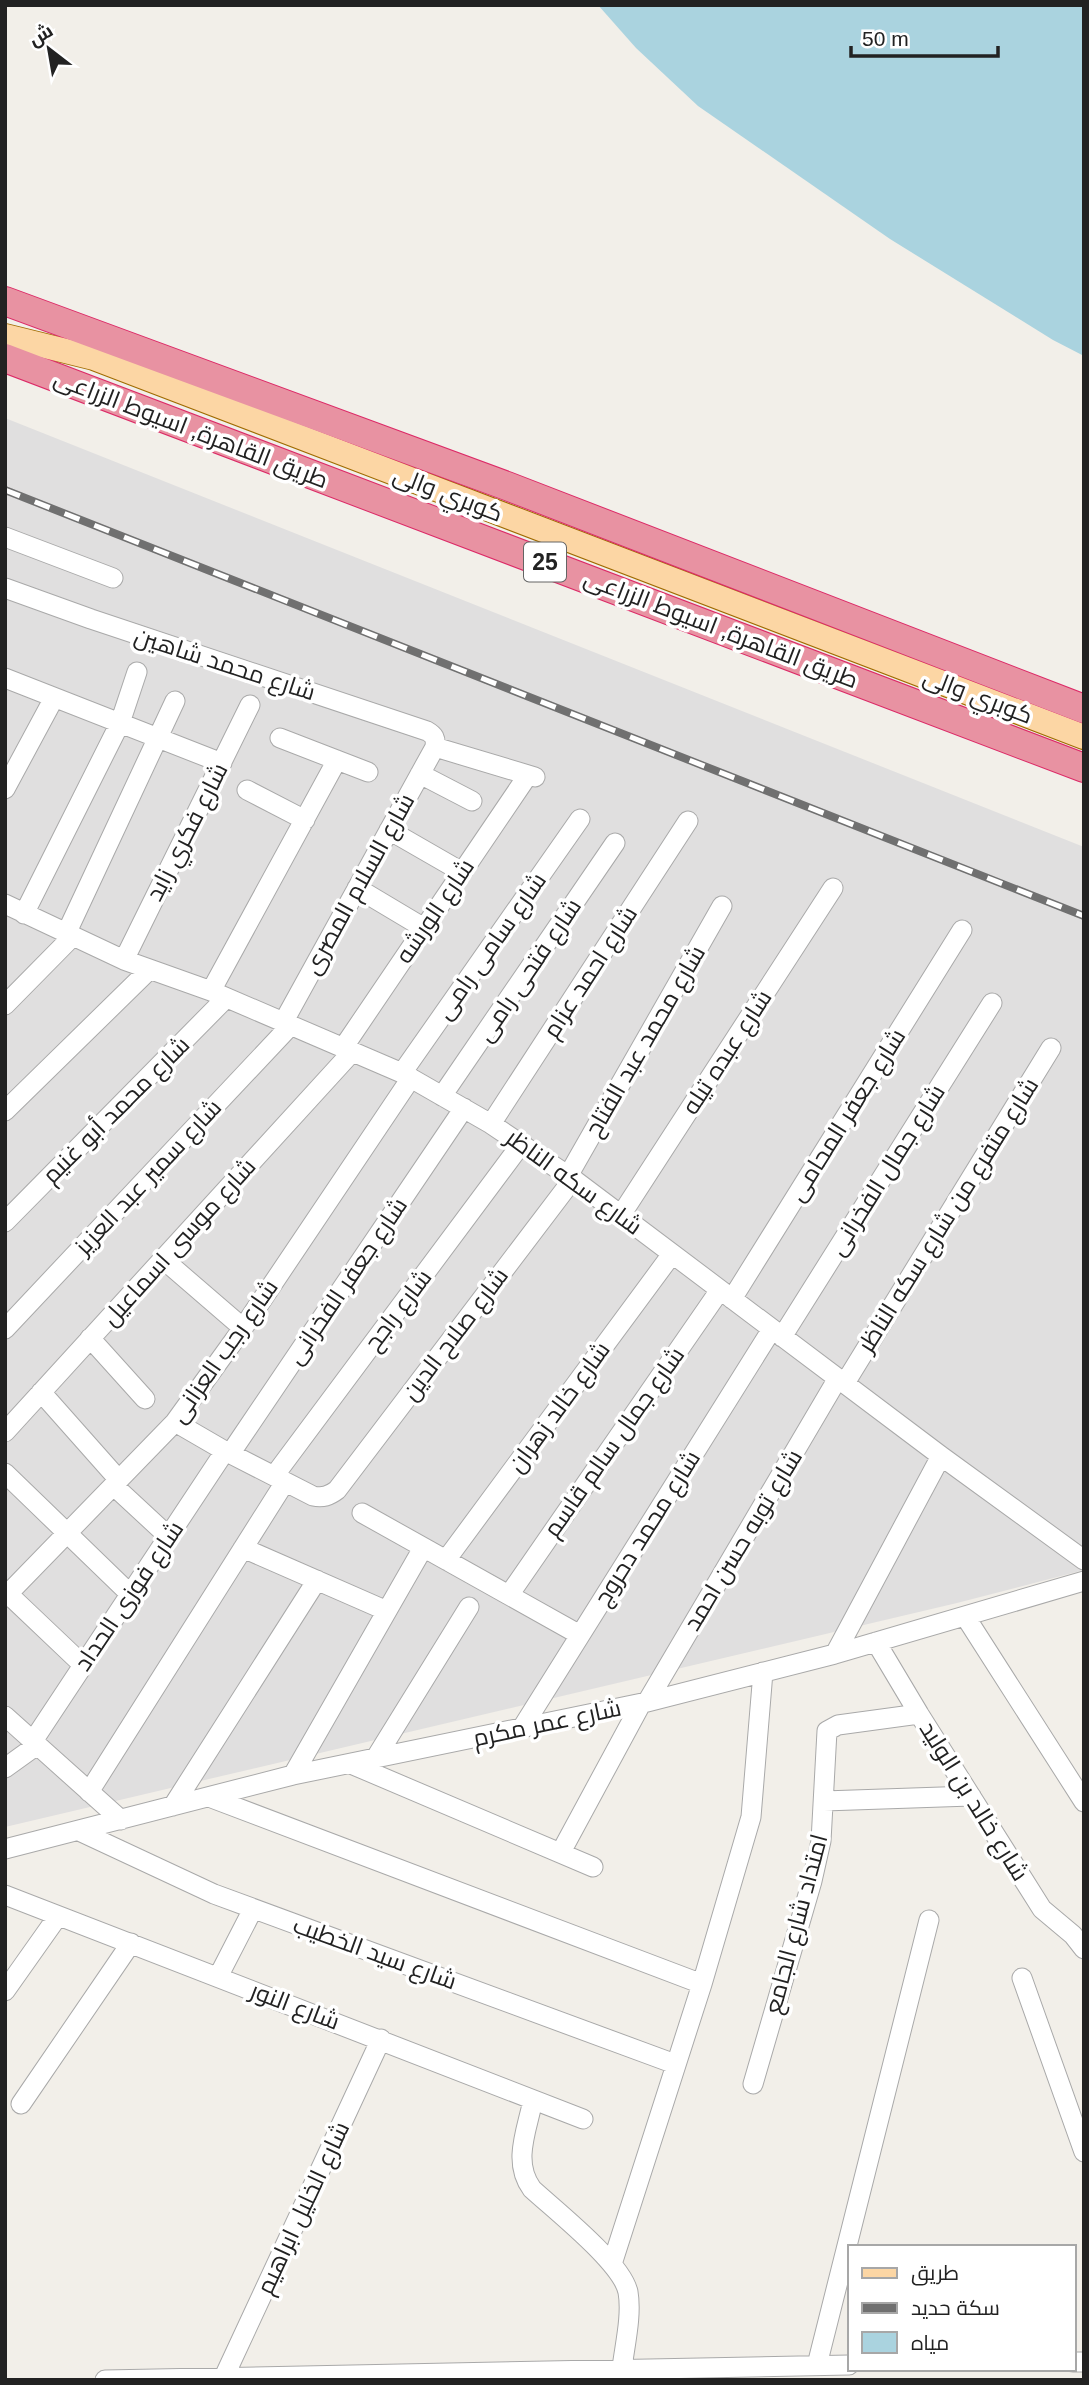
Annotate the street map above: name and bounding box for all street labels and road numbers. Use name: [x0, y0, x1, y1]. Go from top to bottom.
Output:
street label: طريق القاهرة, اسيوط الزراعى: [50, 364, 332, 495]
street label: كوبري والى: [388, 460, 507, 531]
road number: 25: [524, 542, 566, 582]
street label: طريق القاهرة, اسيوط الزراعى: [580, 564, 862, 695]
street label: شارع محمد شاهين: [130, 622, 319, 708]
street label: كوبري والى: [918, 662, 1037, 733]
street label: شارع فكري زايد: [140, 758, 237, 907]
street label: شارع السلام المصرى: [298, 789, 422, 980]
street label: شارع الورشه: [390, 853, 482, 970]
street label: شارع سامى رامى: [430, 867, 554, 1026]
street label: شارع فتحى رامى: [471, 893, 589, 1048]
street label: شارع احمد عزام: [537, 901, 645, 1044]
street label: شارع محمد عبد الفتاح: [579, 940, 713, 1143]
street label: شارع عبده تيله: [676, 985, 779, 1121]
street label: شارع جعفر المحامى: [783, 1023, 913, 1208]
street label: شارع محمد أبو غنيم: [35, 1029, 197, 1191]
street label: شارع متفرع من شارع سكه الناظر: [851, 1073, 1046, 1360]
street label: شارع جمال الفخرانى: [823, 1079, 953, 1262]
street label: شارع سمير عبد العزيز: [68, 1094, 229, 1263]
street label: شارع سكه الناظر: [498, 1122, 648, 1242]
street label: شارع موسى اسماعيل: [97, 1153, 263, 1333]
street label: شارع جعفر الفخرانى: [281, 1192, 415, 1371]
street label: شارع صلاح الدين: [396, 1262, 516, 1407]
street label: شارع راجح: [358, 1264, 439, 1357]
street label: شارع رجب العزانى: [164, 1274, 285, 1429]
street label: شارع خالد زهران: [502, 1336, 617, 1479]
street label: شارع جمال سالم قاسم: [538, 1342, 692, 1544]
street label: شارع توبه حسن احمد: [678, 1444, 810, 1637]
street label: شارع محمد دحروج: [588, 1445, 708, 1612]
street label: شارع فوزى الحداد: [69, 1516, 191, 1677]
street label: شارع عمر مكرم: [470, 1694, 624, 1754]
street label: شارع خالد بن الوليد: [912, 1716, 1034, 1887]
street label: امتداد شارع الجامع: [759, 1831, 835, 2017]
street label: شارع سيد الخطيب: [289, 1910, 460, 1997]
street label: شارع النور: [244, 1975, 344, 2038]
street label: شارع الخليل ابراهيم: [251, 2117, 357, 2300]

